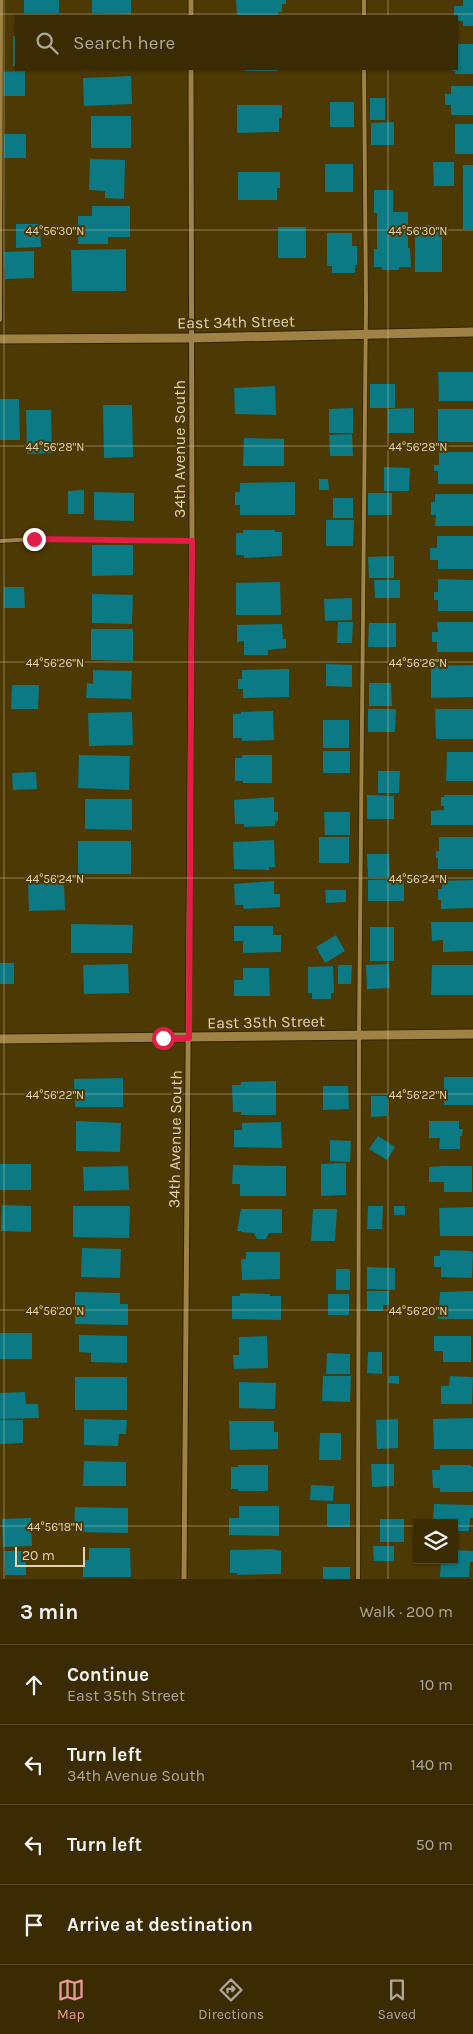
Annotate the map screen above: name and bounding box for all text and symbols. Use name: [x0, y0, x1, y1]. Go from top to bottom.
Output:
search box: [15, 15, 458, 70]
icon: search: [33, 29, 61, 57]
text: Search here: [73, 32, 175, 54]
text: 44°56'30"N: [26, 224, 84, 238]
text: 44°56'30"N: [389, 224, 447, 238]
street label: East 34th Street: [177, 311, 295, 333]
street label: 34th Avenue South: [170, 380, 189, 518]
text: 44°56'28"N: [26, 440, 84, 454]
text: 44°56'28"N: [389, 440, 447, 454]
route end: [23, 528, 46, 551]
text: 44°56'26"N: [26, 656, 84, 670]
text: 44°56'26"N: [389, 656, 447, 670]
text: 44°56'24"N: [26, 872, 84, 886]
text: 44°56'24"N: [389, 872, 447, 886]
street label: East 35th Street: [207, 1011, 325, 1033]
route start: [152, 1027, 175, 1050]
street label: 34th Avenue South: [164, 1070, 186, 1208]
text: 44°56'22"N: [26, 1088, 84, 1102]
text: 44°56'22"N: [389, 1088, 447, 1102]
text: 44°56'20"N: [26, 1304, 84, 1318]
text: 44°56'20"N: [389, 1304, 447, 1318]
map controls: [413, 1519, 458, 1564]
button: layers: [413, 1519, 458, 1564]
text: 44°56'18"N: [27, 1520, 83, 1534]
scale bar: [15, 1544, 85, 1567]
text: 20 m: [22, 1547, 55, 1564]
text: 3 min: [20, 1600, 78, 1624]
text: Walk · 200 m: [359, 1602, 453, 1621]
text: Continue: [67, 1664, 149, 1686]
icon: ahead: [20, 1671, 48, 1699]
text: 10 m: [419, 1675, 453, 1694]
text: East 35th Street: [67, 1686, 185, 1705]
text: Turn left: [67, 1744, 142, 1766]
icon: left: [20, 1751, 48, 1779]
text: 140 m: [411, 1755, 453, 1774]
text: 34th Avenue South: [67, 1766, 205, 1785]
icon: left: [20, 1831, 48, 1859]
text: Turn left: [67, 1834, 142, 1856]
text: 50 m: [416, 1835, 453, 1854]
icon: arrive: [20, 1911, 48, 1939]
text: Arrive at destination: [67, 1914, 253, 1936]
tab: Map: [57, 1976, 85, 2023]
tab: Directions: [198, 1976, 264, 2023]
tab: Saved: [378, 1976, 416, 2023]

